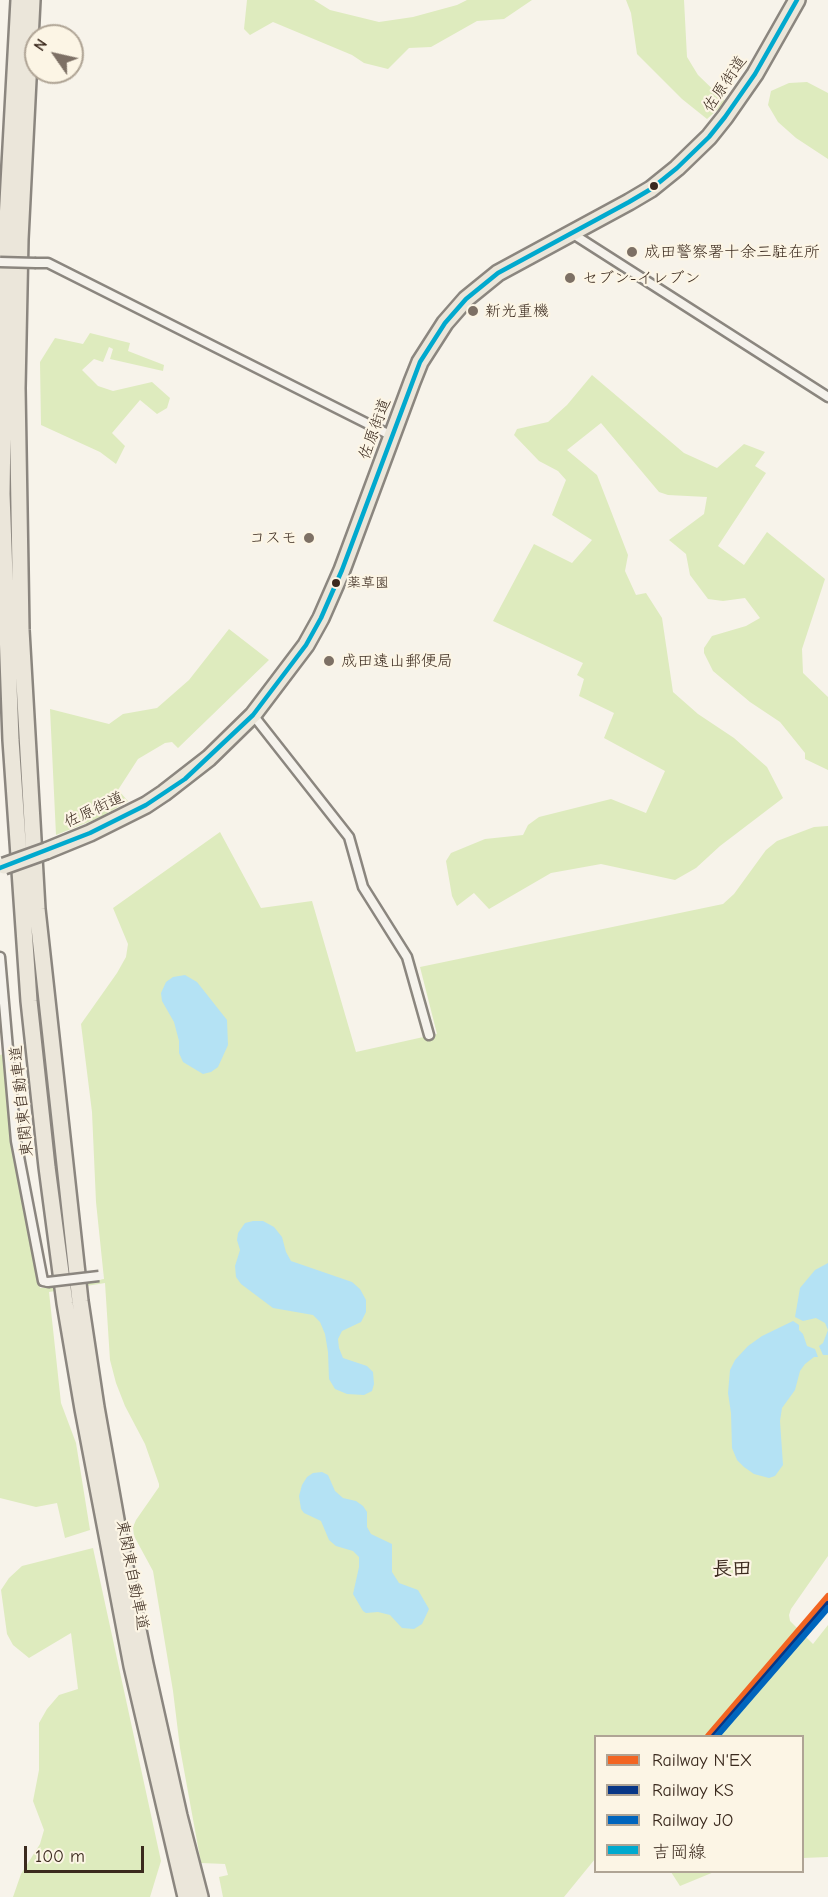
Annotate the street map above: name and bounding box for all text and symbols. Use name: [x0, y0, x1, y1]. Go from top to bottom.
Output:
north arrow: [24, 24, 84, 84]
text: N: [30, 36, 51, 54]
street label: 佐原街道: [699, 52, 751, 116]
unlabelled marker: [648, 180, 660, 192]
place label: 成田警察署十余三駐在所: [644, 242, 820, 262]
marker: 成田警察署十余三駐在所: [625, 245, 639, 259]
place label: セブン-イレブン: [582, 268, 700, 288]
marker: セブン-イレブン: [563, 271, 577, 285]
place label: 新光重機: [485, 301, 549, 321]
marker: 新光重機: [466, 304, 480, 318]
street label: 佐原街道: [355, 396, 395, 462]
place label: コスモ: [249, 528, 297, 548]
marker: コスモ: [302, 531, 316, 545]
place label: 薬草園: [347, 575, 389, 591]
marker: 薬草園: [330, 577, 342, 589]
place label: 成田遠山郵便局: [341, 651, 453, 671]
marker: 成田遠山郵便局: [322, 654, 336, 668]
street label: 佐原街道: [61, 788, 127, 832]
street label: 東関東自動車道: [7, 1044, 37, 1158]
street label: 東関東自動車道: [112, 1518, 152, 1632]
district label: 長田: [712, 1557, 752, 1581]
legend: [594, 1735, 804, 1873]
text: Railway N'EX: [652, 1750, 752, 1771]
text: Railway KS: [652, 1780, 734, 1801]
text: Railway JO: [652, 1810, 733, 1831]
scale bar: [27, 1834, 147, 1872]
text: 吉岡線: [652, 1842, 706, 1863]
text: 100 m: [35, 1846, 85, 1867]

